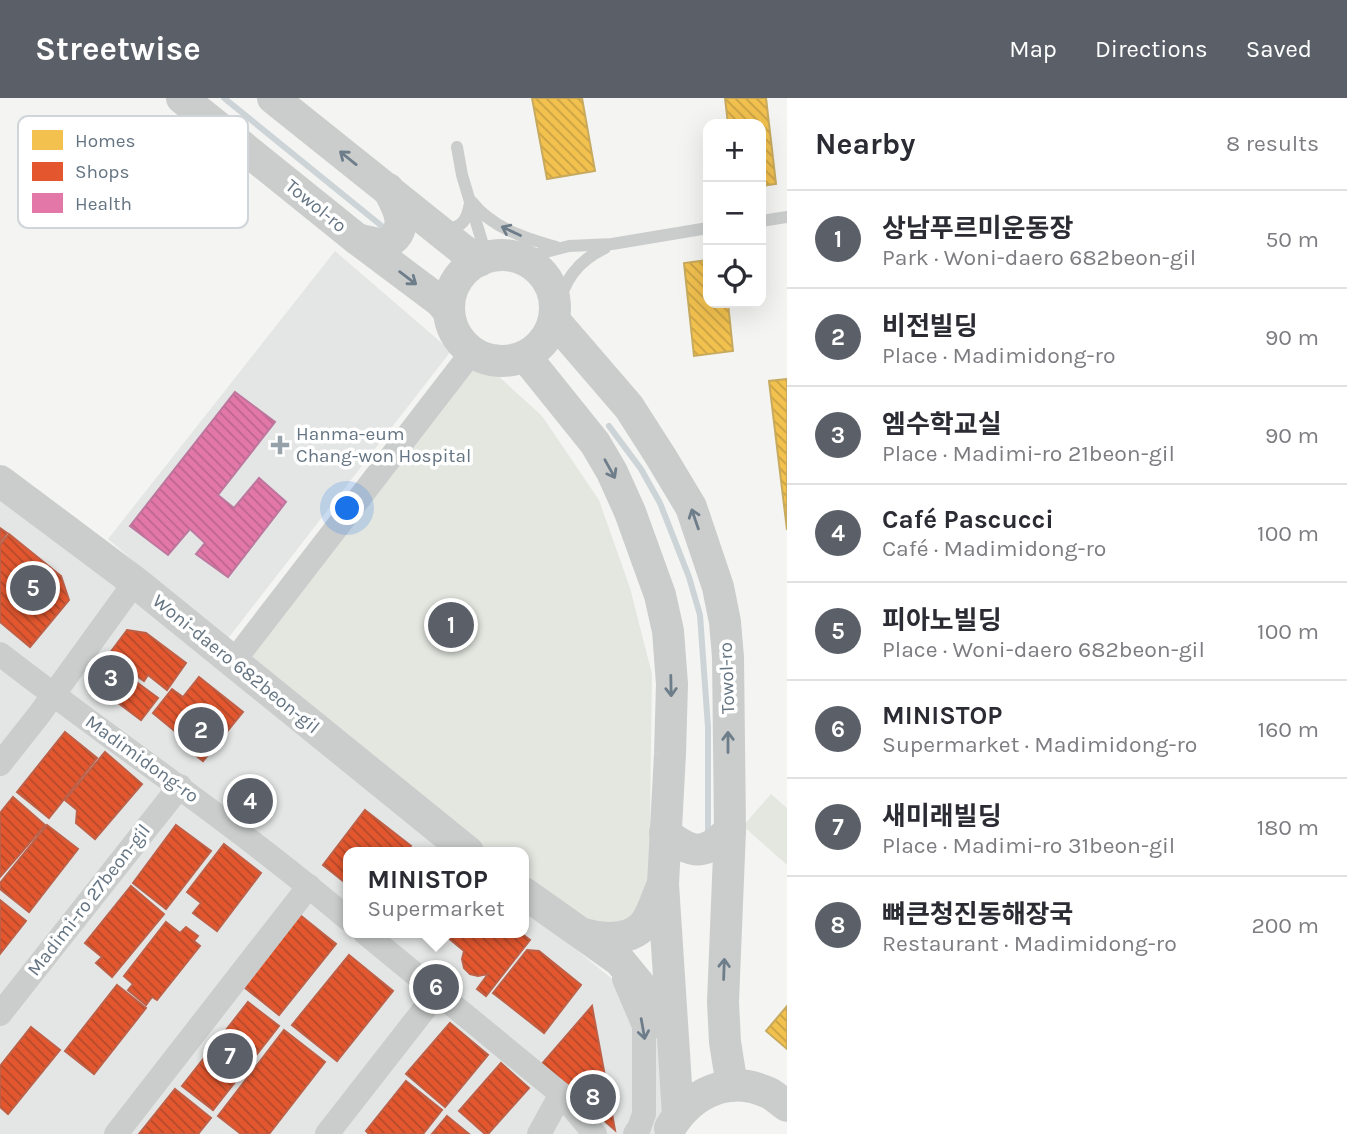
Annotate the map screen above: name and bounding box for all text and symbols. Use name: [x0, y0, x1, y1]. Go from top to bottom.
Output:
text: Streetwise: [35, 30, 201, 68]
text: Map: [1009, 35, 1057, 63]
text: Directions: [1095, 35, 1208, 63]
text: Saved: [1246, 35, 1312, 63]
legend: [18, 116, 248, 228]
map controls: [703, 119, 766, 308]
button: +: [703, 119, 766, 182]
text: Nearby: [815, 126, 915, 162]
text: Homes: [75, 130, 136, 152]
text: 8 results: [1226, 130, 1319, 157]
one-way arrow: [340, 150, 358, 166]
text: Shops: [75, 161, 129, 183]
street label: Towol-ro: [281, 175, 351, 237]
button: −: [703, 182, 766, 245]
text: Health: [75, 193, 132, 215]
text: 상남푸르미운동장: [882, 213, 1073, 244]
one-way arrow: [500, 224, 522, 237]
text: 1: [834, 226, 842, 253]
text: 50 m: [1265, 226, 1319, 253]
text: Park · Woni-daero 682beon-gil: [882, 244, 1196, 271]
button: locate: [703, 245, 766, 308]
one-way arrow: [398, 271, 417, 285]
text: 비전빌딩: [882, 311, 978, 342]
text: 2: [831, 324, 845, 351]
text: 90 m: [1265, 324, 1319, 351]
text: Place · Madimidong-ro: [882, 342, 1115, 369]
text: 엠수학교실: [882, 409, 1002, 440]
text: 3: [831, 422, 845, 449]
text: 90 m: [1265, 422, 1319, 449]
place label: Hanma-eum Chang-won Hospital: [296, 423, 471, 467]
marker: Hanma-eum Chang-won Hospital: [270, 435, 290, 455]
text: Place · Madimi-ro 21beon-gil: [882, 440, 1175, 467]
one-way arrow: [603, 459, 617, 479]
your location: [330, 491, 364, 525]
text: Café Pascucci: [882, 504, 1054, 535]
one-way arrow: [688, 508, 700, 530]
text: 4: [831, 520, 845, 547]
text: 100 m: [1257, 520, 1319, 547]
text: Café · Madimidong-ro: [882, 535, 1106, 562]
pin: 5: [10, 562, 56, 614]
street label: Woni-daero 682beon-gil: [148, 590, 324, 738]
pin: 1: [428, 599, 474, 651]
text: 피아노빌딩: [882, 605, 1002, 636]
text: 5: [831, 618, 845, 645]
text: 100 m: [1257, 618, 1319, 645]
text: Place · Woni-daero 682beon-gil: [882, 636, 1205, 663]
street label: Towol-ro: [715, 642, 739, 714]
pin: 3: [88, 652, 134, 704]
one-way arrow: [664, 674, 678, 697]
text: MINISTOP: [882, 700, 1002, 731]
pin: 2: [178, 704, 224, 756]
street label: Madimidong-ro: [81, 711, 203, 807]
text: 6: [831, 716, 845, 743]
text: 160 m: [1258, 716, 1319, 743]
one-way arrow: [721, 731, 735, 754]
text: Supermarket · Madimidong-ro: [882, 731, 1197, 758]
pin: 4: [227, 775, 273, 827]
text: 새미래빌딩: [882, 801, 1002, 832]
text: 7: [832, 814, 844, 841]
text: 180 m: [1257, 814, 1319, 841]
street label: Madimi-ro 27beon-gil: [23, 820, 155, 980]
text: Place · Madimi-ro 31beon-gil: [882, 832, 1175, 859]
popup: [343, 847, 529, 938]
text: MINISTOP: [367, 864, 488, 895]
text: Supermarket: [367, 895, 505, 922]
text: 뼈큰청진동해장국: [882, 899, 1073, 930]
text: 8: [831, 912, 845, 939]
text: 200 m: [1251, 912, 1319, 939]
text: Restaurant · Madimidong-ro: [882, 930, 1177, 957]
one-way arrow: [717, 958, 730, 981]
pin: 6: [413, 961, 459, 1013]
one-way arrow: [636, 1017, 650, 1040]
pin: 7: [207, 1030, 253, 1082]
pin: 8: [570, 1071, 616, 1123]

